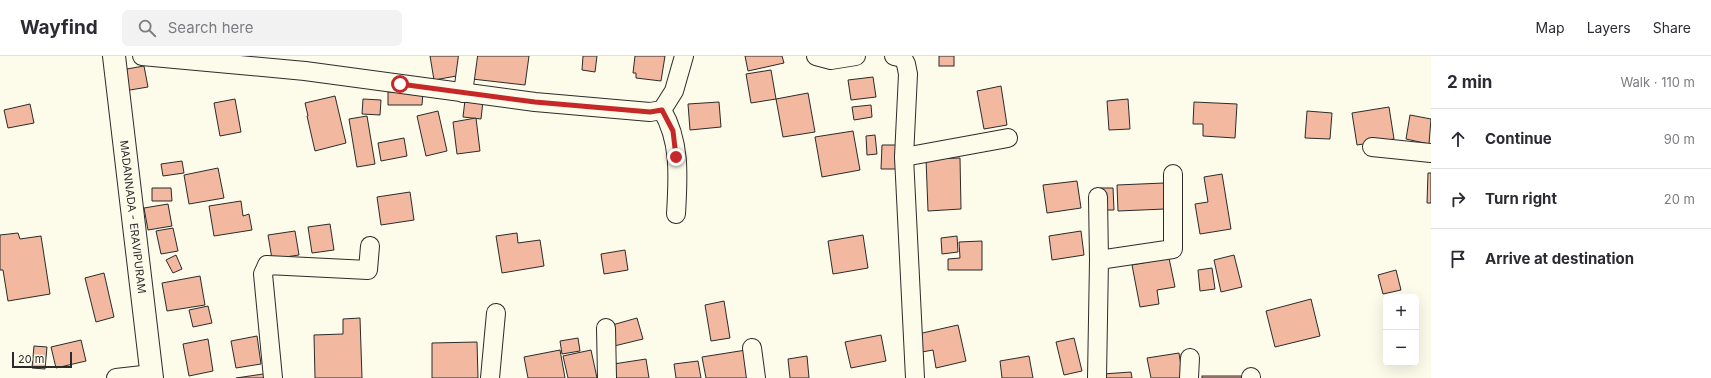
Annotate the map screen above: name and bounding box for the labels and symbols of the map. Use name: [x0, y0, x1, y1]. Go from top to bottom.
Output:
route start: [391, 75, 409, 93]
street label: MADANNADA - ERAVIPURAM: [117, 139, 149, 294]
route end: [667, 148, 685, 166]
scale bar: [12, 350, 72, 369]

